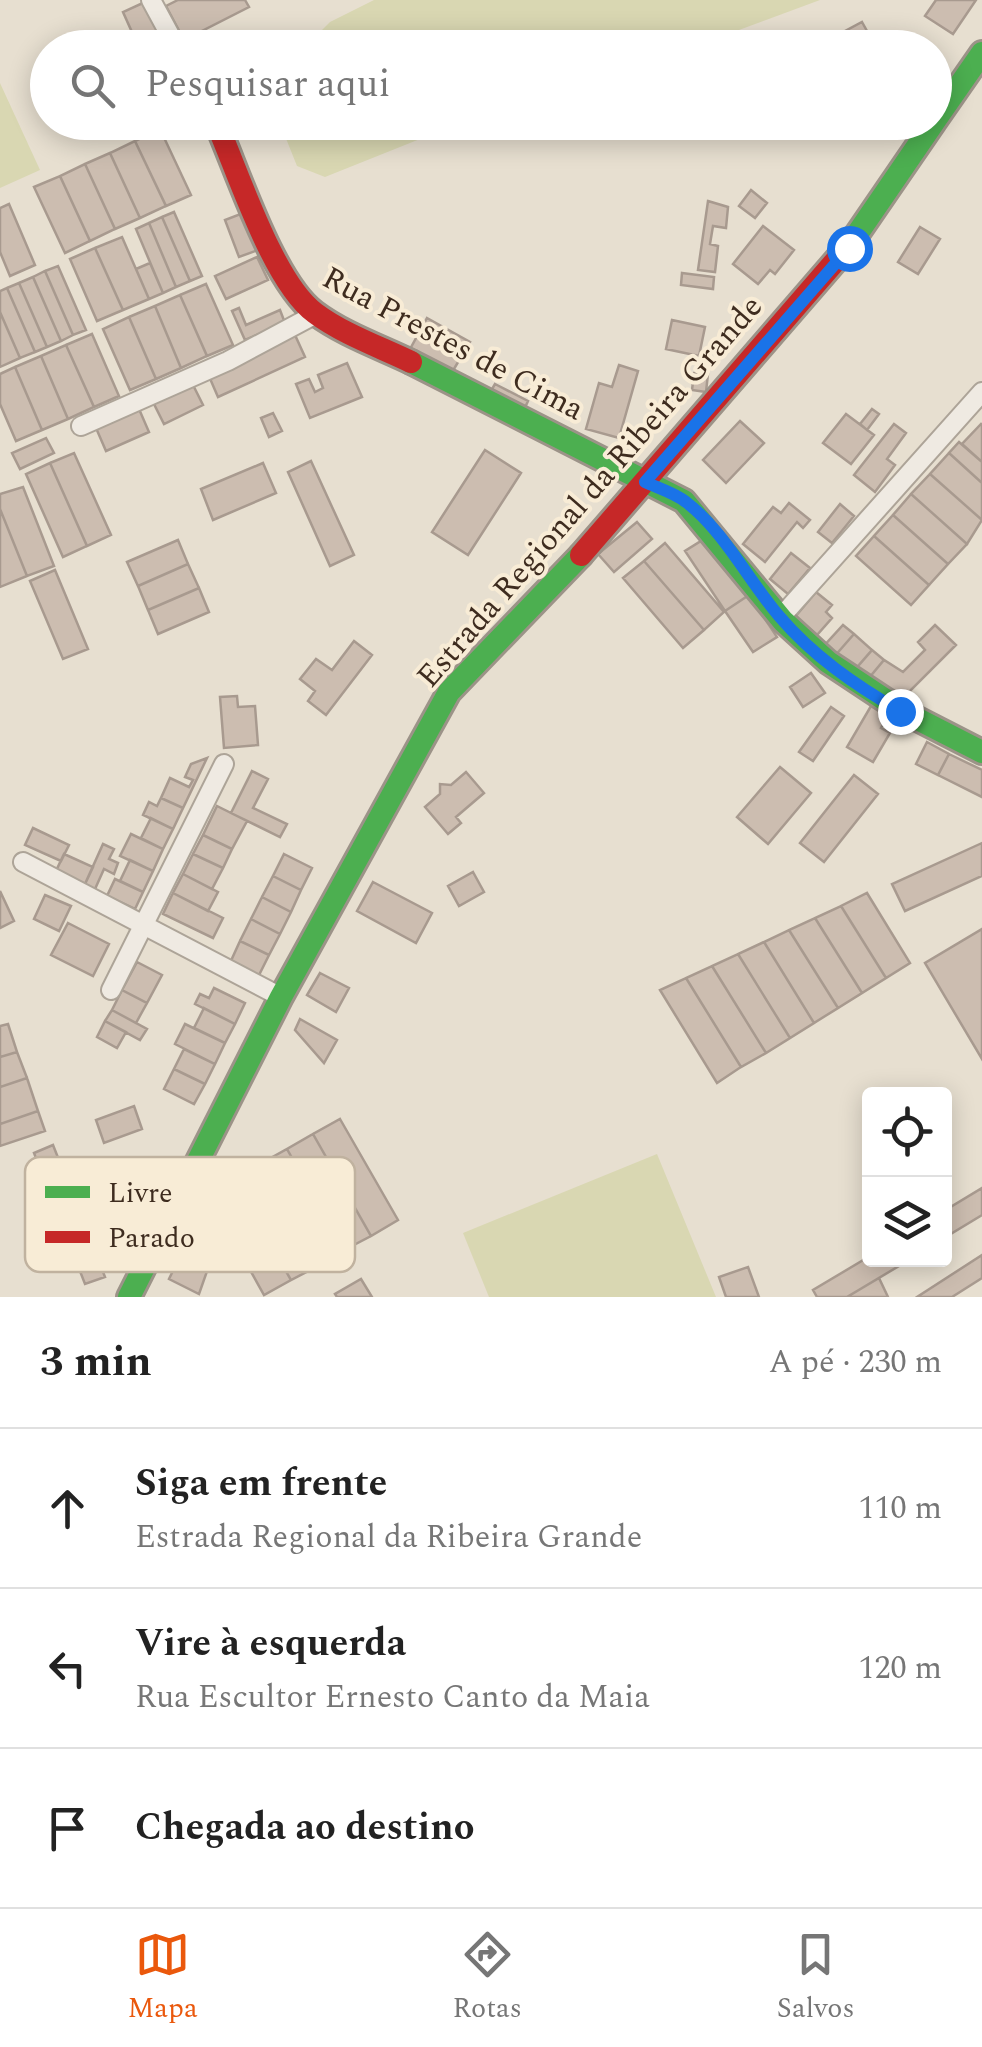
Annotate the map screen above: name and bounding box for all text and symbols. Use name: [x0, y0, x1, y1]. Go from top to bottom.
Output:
search box: [30, 30, 952, 140]
text: Pesquisar aqui: [145, 56, 390, 114]
icon: search: [65, 58, 120, 113]
route start: [827, 226, 873, 272]
street label: Rua Prestes de Cima: [313, 254, 593, 434]
street label: Estrada Regional da Ribeira Grande: [405, 285, 775, 699]
route end: [878, 689, 924, 735]
map controls: [862, 1087, 952, 1267]
button: locate: [862, 1087, 952, 1177]
legend: [25, 1157, 355, 1272]
text: Livre: [108, 1172, 173, 1215]
button: layers: [862, 1177, 952, 1267]
text: Parado: [108, 1217, 195, 1260]
text: 3 min: [40, 1331, 152, 1394]
text: A pé · 230 m: [769, 1338, 942, 1387]
text: Siga em frente: [135, 1455, 387, 1513]
icon: ahead: [40, 1481, 95, 1536]
text: 110 m: [858, 1484, 942, 1533]
text: Estrada Regional da Ribeira Grande: [135, 1513, 642, 1562]
text: Vire à esquerda: [135, 1615, 406, 1673]
icon: left: [40, 1641, 95, 1696]
text: 120 m: [858, 1644, 942, 1693]
text: Rua Escultor Ernesto Canto da Maia: [135, 1673, 650, 1722]
text: Chegada ao destino: [135, 1799, 474, 1857]
icon: arrive: [40, 1801, 95, 1856]
tab: Mapa: [127, 1927, 198, 2030]
tab: Rotas: [453, 1927, 522, 2030]
tab: Salvos: [777, 1927, 855, 2030]

